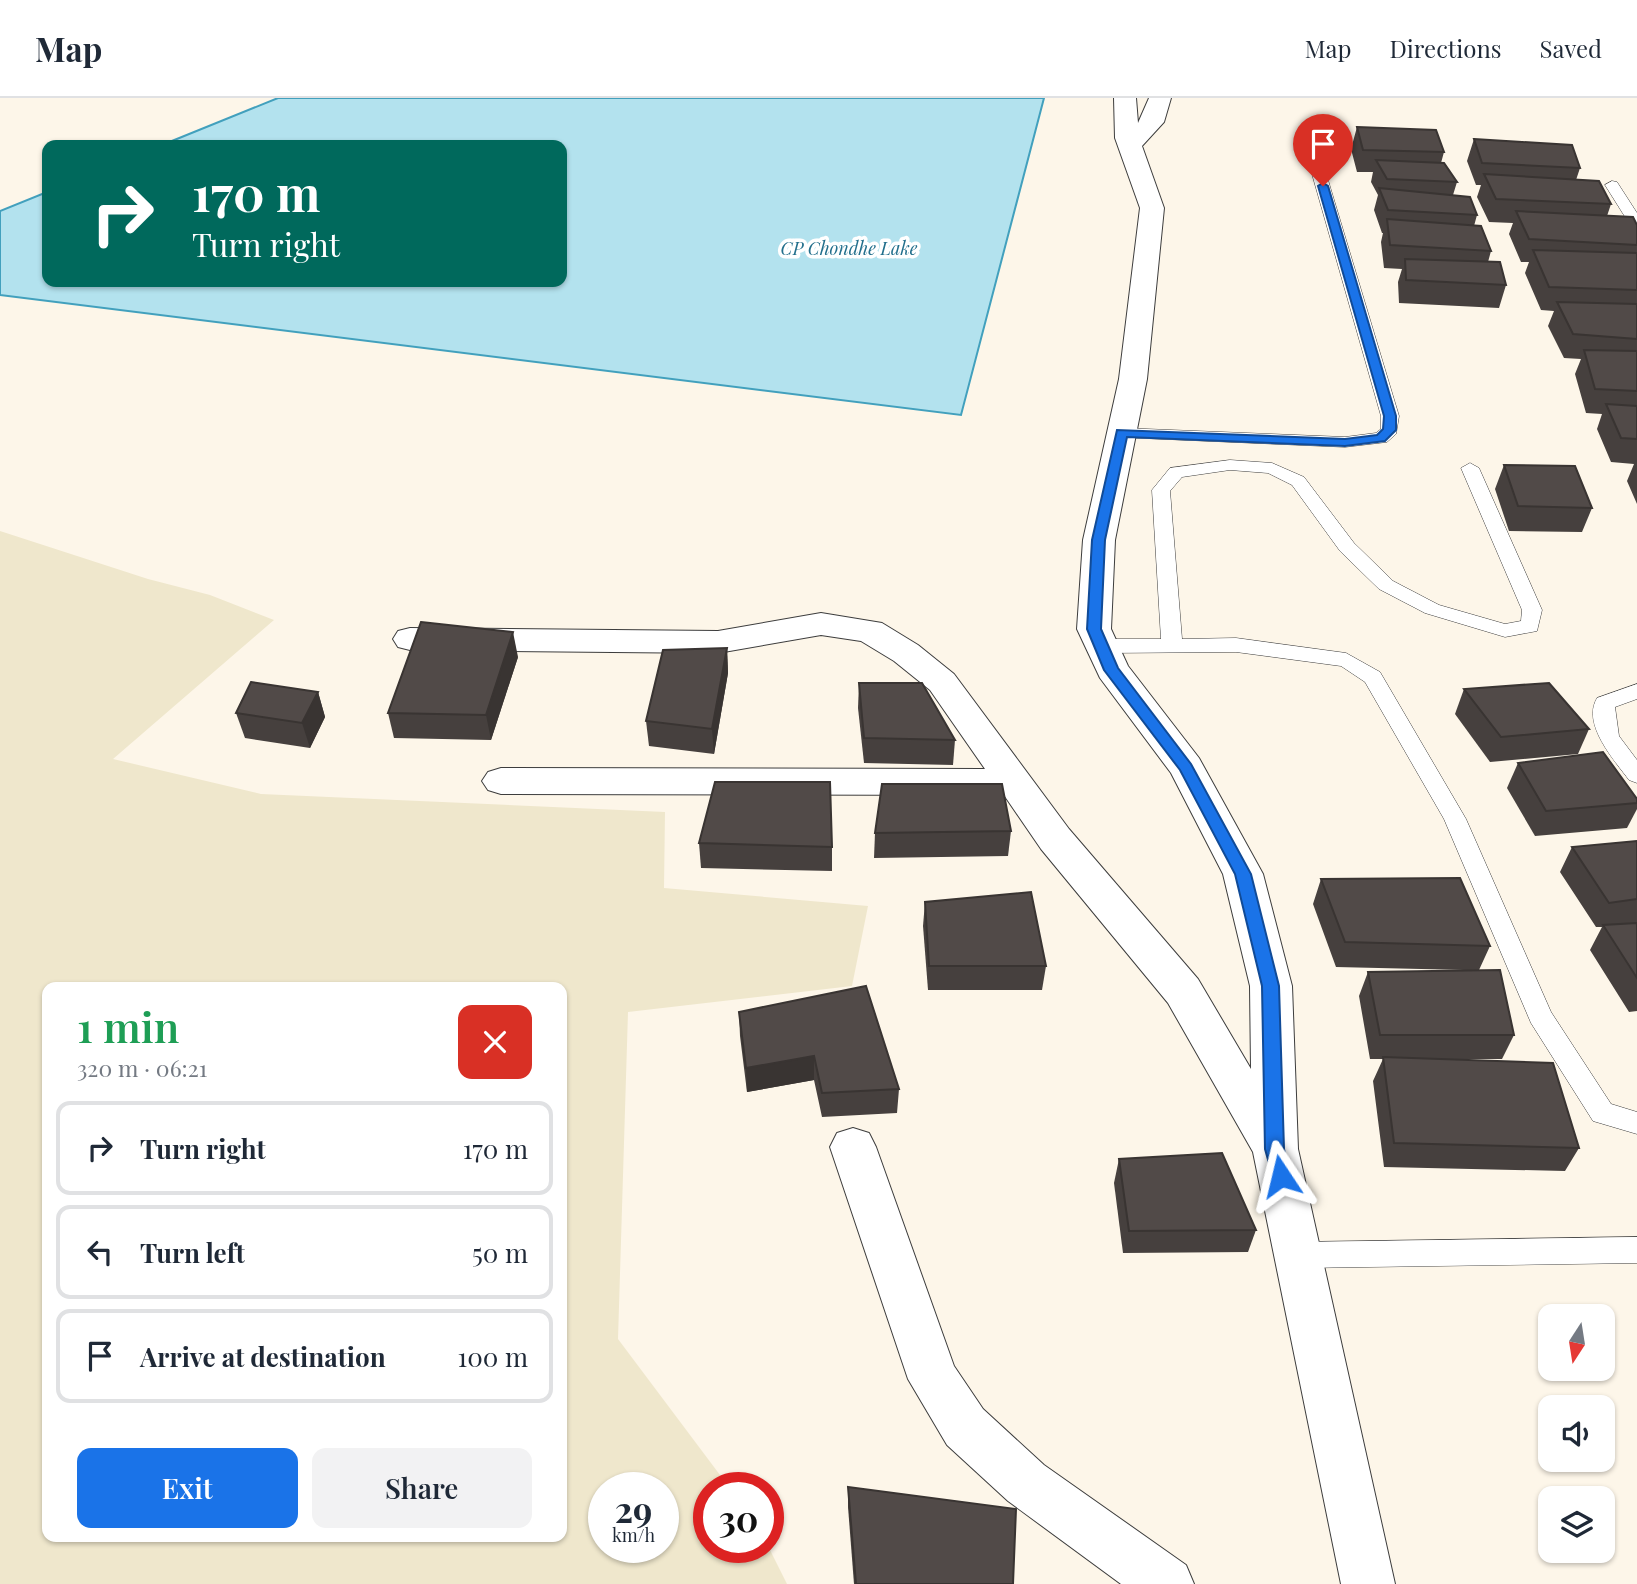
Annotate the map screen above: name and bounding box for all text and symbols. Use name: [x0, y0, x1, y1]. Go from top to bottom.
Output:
text: Map: [35, 26, 102, 70]
text: Map: [1305, 32, 1351, 64]
text: Directions: [1389, 32, 1502, 64]
text: Saved: [1540, 32, 1602, 64]
pin: [1293, 114, 1353, 186]
icon: arrive: [1304, 125, 1342, 163]
text: 170 m: [192, 159, 320, 224]
icon: right: [77, 168, 168, 259]
text: Turn right: [192, 222, 340, 265]
water label: CP Chondhe Lake: [781, 236, 918, 260]
text: 1 min: [77, 998, 179, 1054]
button: close: [458, 1005, 532, 1079]
text: 320 m · 06:21: [77, 1052, 207, 1083]
icon: right: [81, 1129, 119, 1167]
text: Turn right: [140, 1131, 266, 1166]
text: 170 m: [463, 1131, 528, 1166]
position arrow: [1244, 1139, 1318, 1213]
icon: left: [81, 1233, 119, 1271]
text: Turn left: [140, 1235, 245, 1270]
text: 50 m: [472, 1235, 528, 1270]
north arrow: [1538, 1304, 1615, 1381]
map controls: [1538, 1304, 1615, 1563]
icon: arrive: [81, 1337, 119, 1375]
text: Arrive at destination: [140, 1339, 386, 1374]
text: 100 m: [458, 1339, 528, 1374]
button: sound: [1538, 1395, 1615, 1472]
button: Exit: [77, 1448, 298, 1528]
button: Share: [312, 1448, 532, 1528]
speed limit sign: 30: [693, 1472, 784, 1563]
text: 29: [615, 1485, 652, 1532]
button: layers: [1538, 1486, 1615, 1563]
text: km/h: [612, 1523, 655, 1547]

